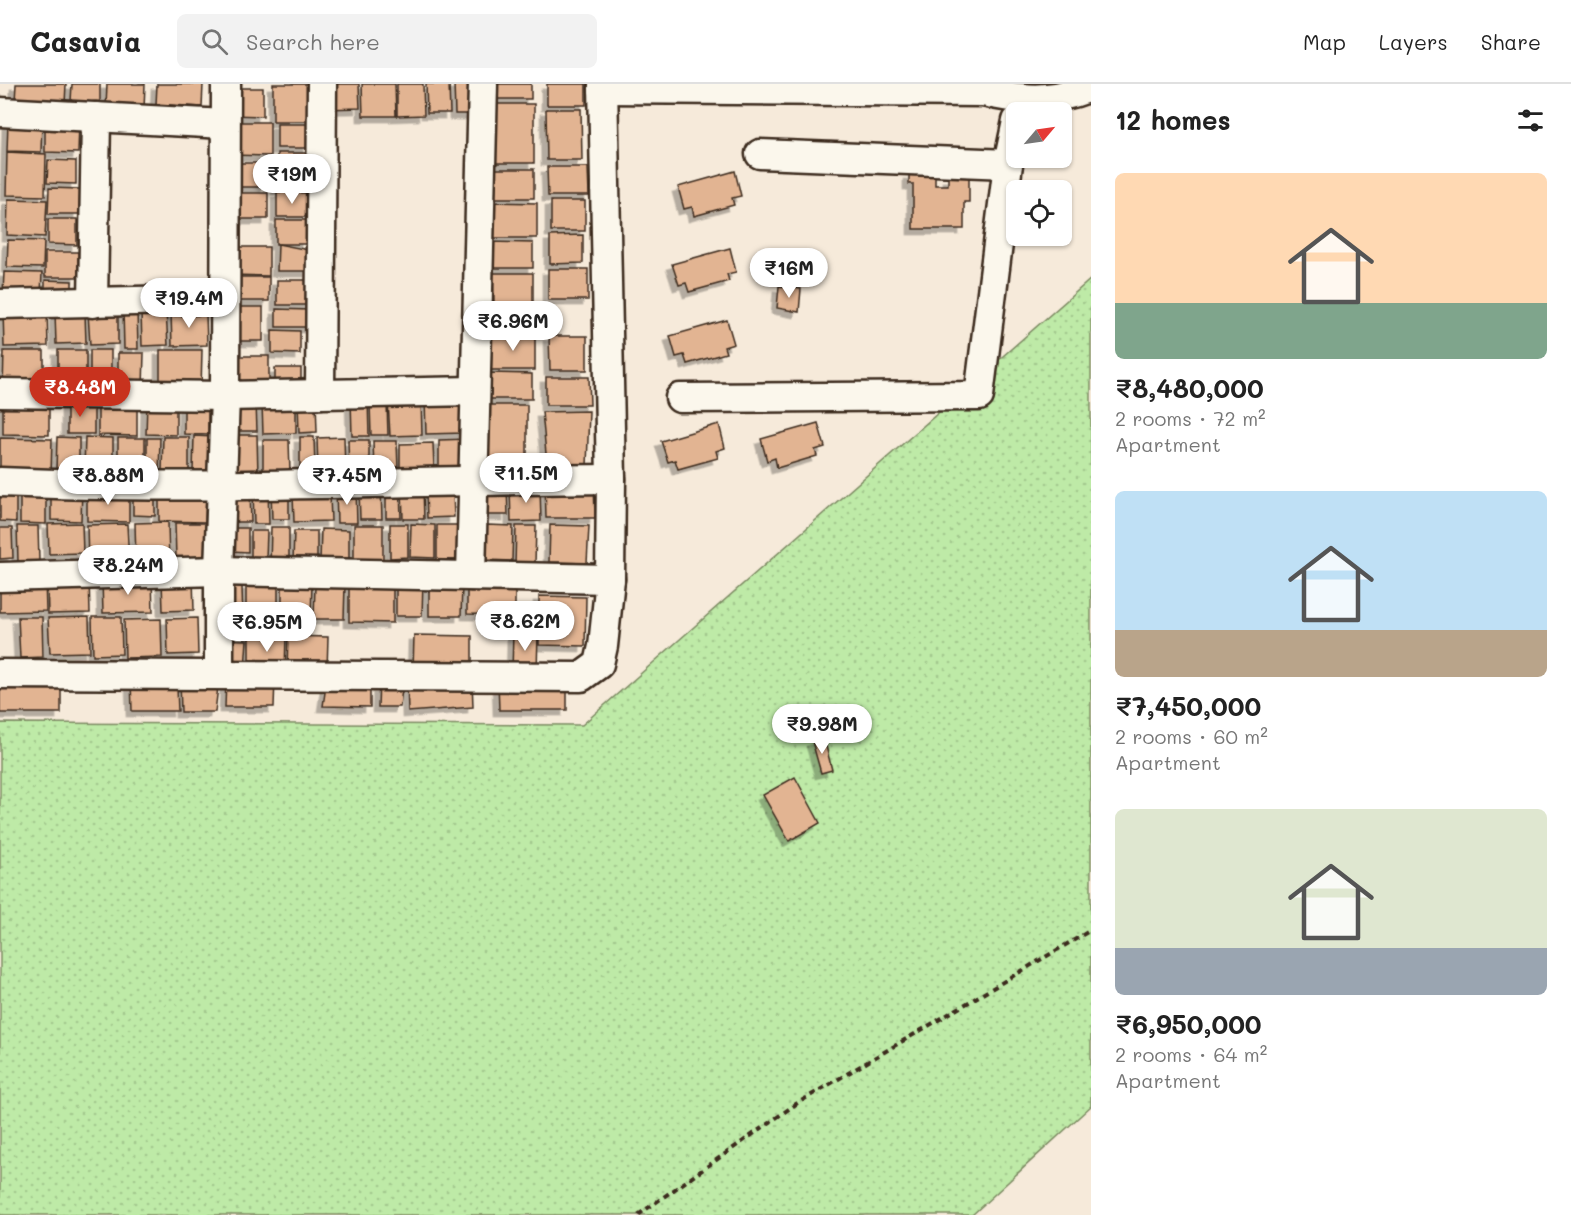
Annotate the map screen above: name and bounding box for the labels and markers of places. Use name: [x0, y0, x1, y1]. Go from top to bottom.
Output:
pin: ₹19M: [256, 154, 328, 205]
pin: ₹16M: [753, 248, 825, 299]
pin: ₹19.4M: [140, 278, 238, 329]
pin: ₹6.96M: [464, 301, 562, 352]
pin: ₹8.48M: [31, 367, 129, 418]
pin: ₹11.5M: [477, 453, 575, 504]
pin: ₹8.88M: [59, 455, 157, 506]
pin: ₹7.45M: [298, 455, 396, 506]
pin: ₹8.24M: [79, 545, 177, 596]
pin: ₹8.62M: [476, 601, 574, 652]
pin: ₹6.95M: [218, 602, 316, 653]
pin: ₹9.98M: [773, 704, 871, 755]

